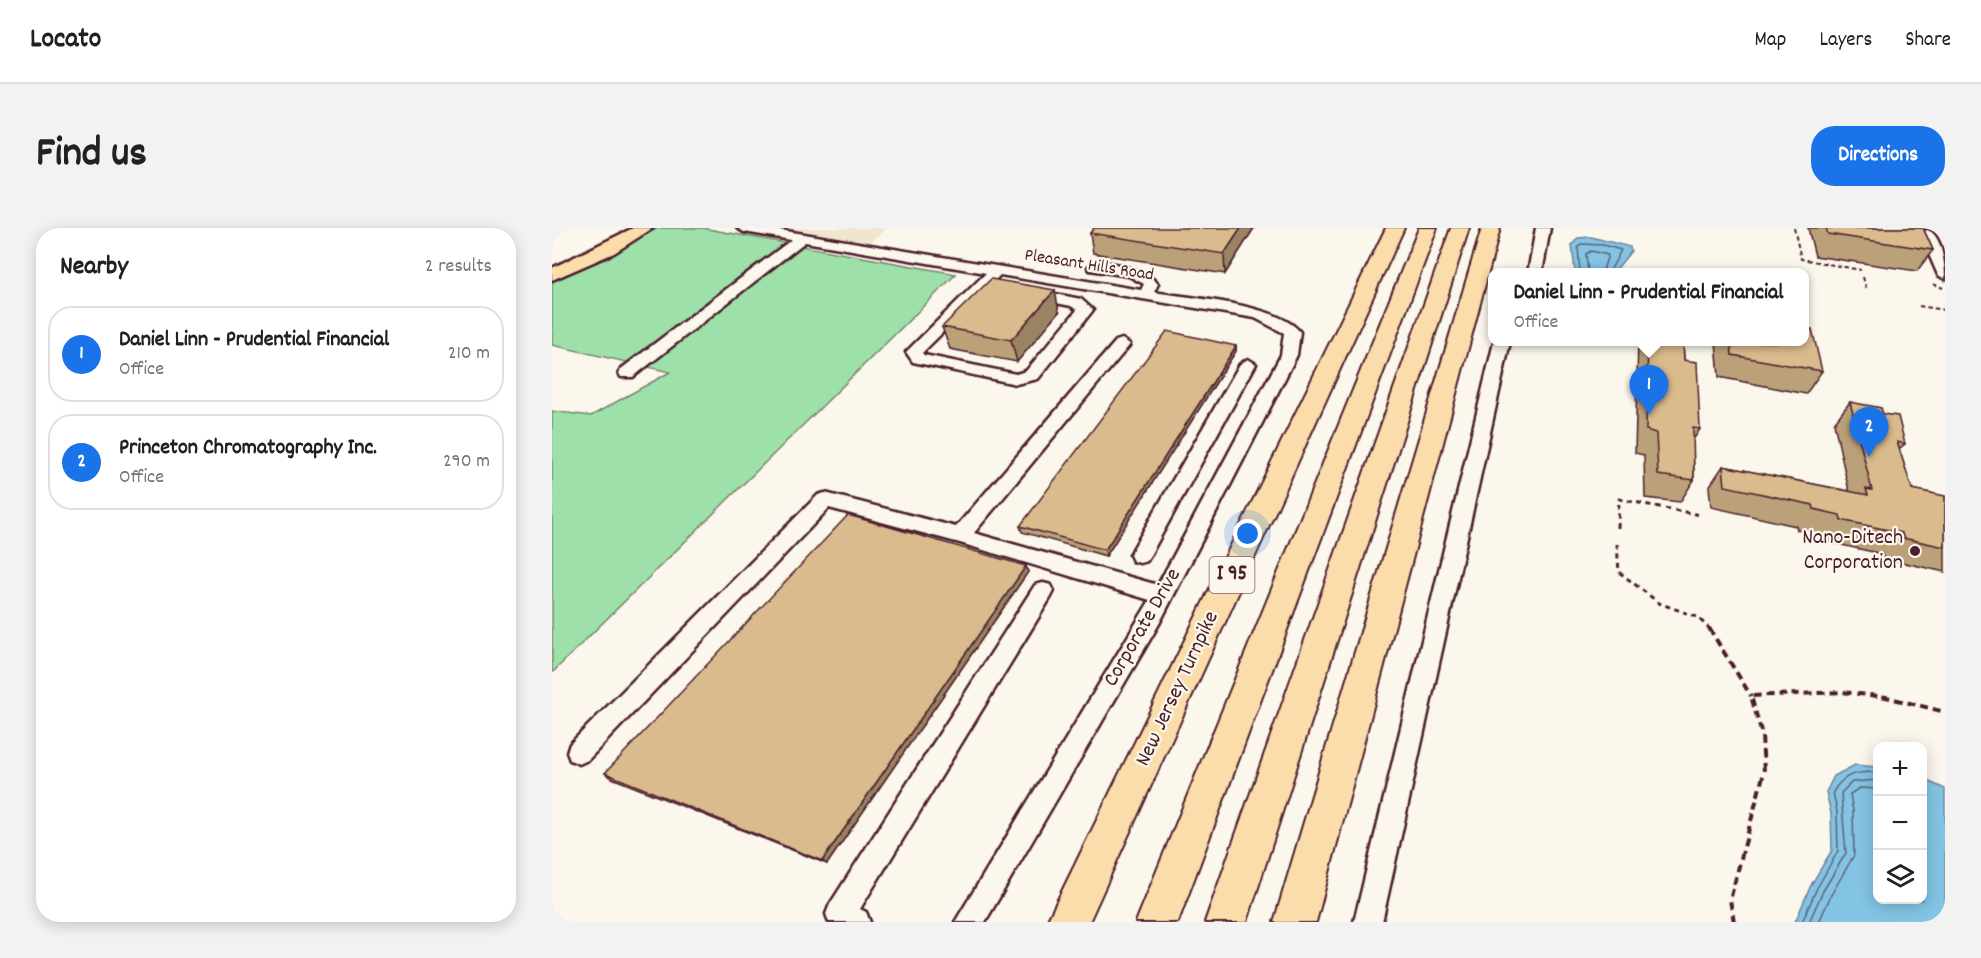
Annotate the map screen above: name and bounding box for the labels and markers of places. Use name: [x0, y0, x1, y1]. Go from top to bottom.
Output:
pin: 1: [1630, 366, 1668, 415]
pin: 2: [1850, 408, 1888, 457]
place label: Nano-Ditech Corporation: [1802, 523, 1903, 579]
marker: Nano-Ditech Corporation: [1908, 544, 1922, 558]

